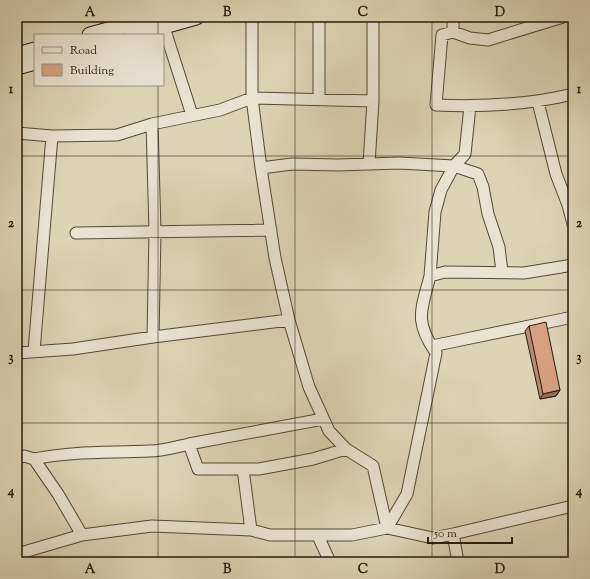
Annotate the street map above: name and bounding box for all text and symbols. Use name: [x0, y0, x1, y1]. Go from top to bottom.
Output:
text: A: [85, 4, 96, 22]
text: B: [223, 4, 232, 22]
text: C: [358, 4, 368, 22]
text: D: [495, 4, 505, 22]
legend: [34, 34, 164, 86]
text: Road: [70, 42, 97, 60]
text: Building: [70, 62, 114, 80]
text: 1: [9, 81, 14, 99]
text: 1: [577, 81, 582, 99]
text: 2: [8, 215, 15, 233]
text: 2: [576, 215, 583, 233]
text: 3: [8, 349, 14, 367]
text: 3: [576, 349, 582, 367]
text: 4: [7, 483, 15, 501]
text: 4: [575, 483, 583, 501]
scale bar: [428, 519, 512, 545]
text: 50 m: [433, 525, 457, 543]
text: A: [85, 561, 96, 579]
text: B: [223, 561, 232, 579]
text: C: [358, 561, 368, 579]
text: D: [495, 561, 505, 579]

